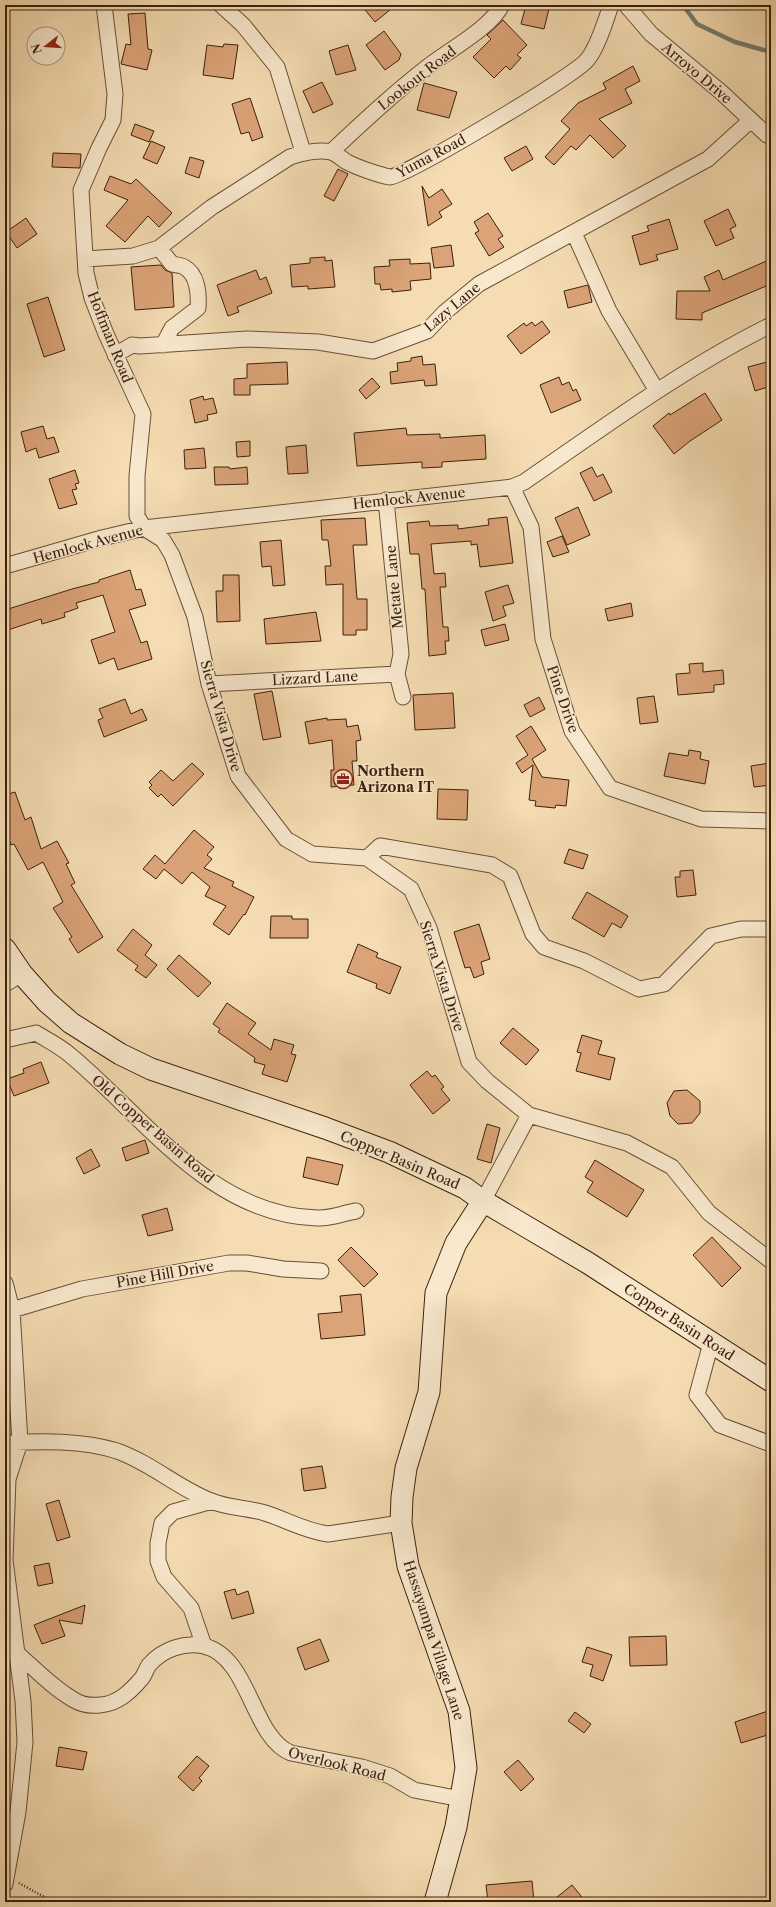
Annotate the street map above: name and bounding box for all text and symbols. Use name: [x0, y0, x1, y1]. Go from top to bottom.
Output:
north arrow: [26, 26, 66, 66]
street label: Arroyo Drive: [657, 38, 736, 108]
text: N: [28, 42, 45, 56]
street label: Lookout Road: [374, 42, 460, 114]
street label: Yuma Road: [392, 130, 469, 182]
street label: Lazy Lane: [420, 278, 484, 336]
street label: Hoffman Road: [83, 288, 137, 386]
street label: Hemlock Avenue: [352, 483, 466, 513]
street label: Hemlock Avenue: [31, 521, 145, 567]
street label: Metate Lane: [381, 544, 407, 629]
street label: Sierra Vista Drive: [196, 658, 246, 774]
street label: Pine Drive: [543, 663, 583, 735]
street label: Lizzard Lane: [271, 667, 359, 689]
place label: Northern Arizona IT: [356, 762, 434, 796]
office icon: Northern Arizona IT: [332, 768, 354, 790]
street label: Sierra Vista Drive: [416, 918, 468, 1034]
street label: Old Copper Basin Road: [88, 1071, 218, 1187]
street label: Copper Basin Road: [337, 1127, 463, 1194]
street label: Pine Hill Drive: [115, 1257, 215, 1291]
street label: Copper Basin Road: [620, 1279, 738, 1365]
street label: Hassayampa Village Lane: [400, 1558, 468, 1723]
street label: Overlook Road: [286, 1743, 388, 1785]

